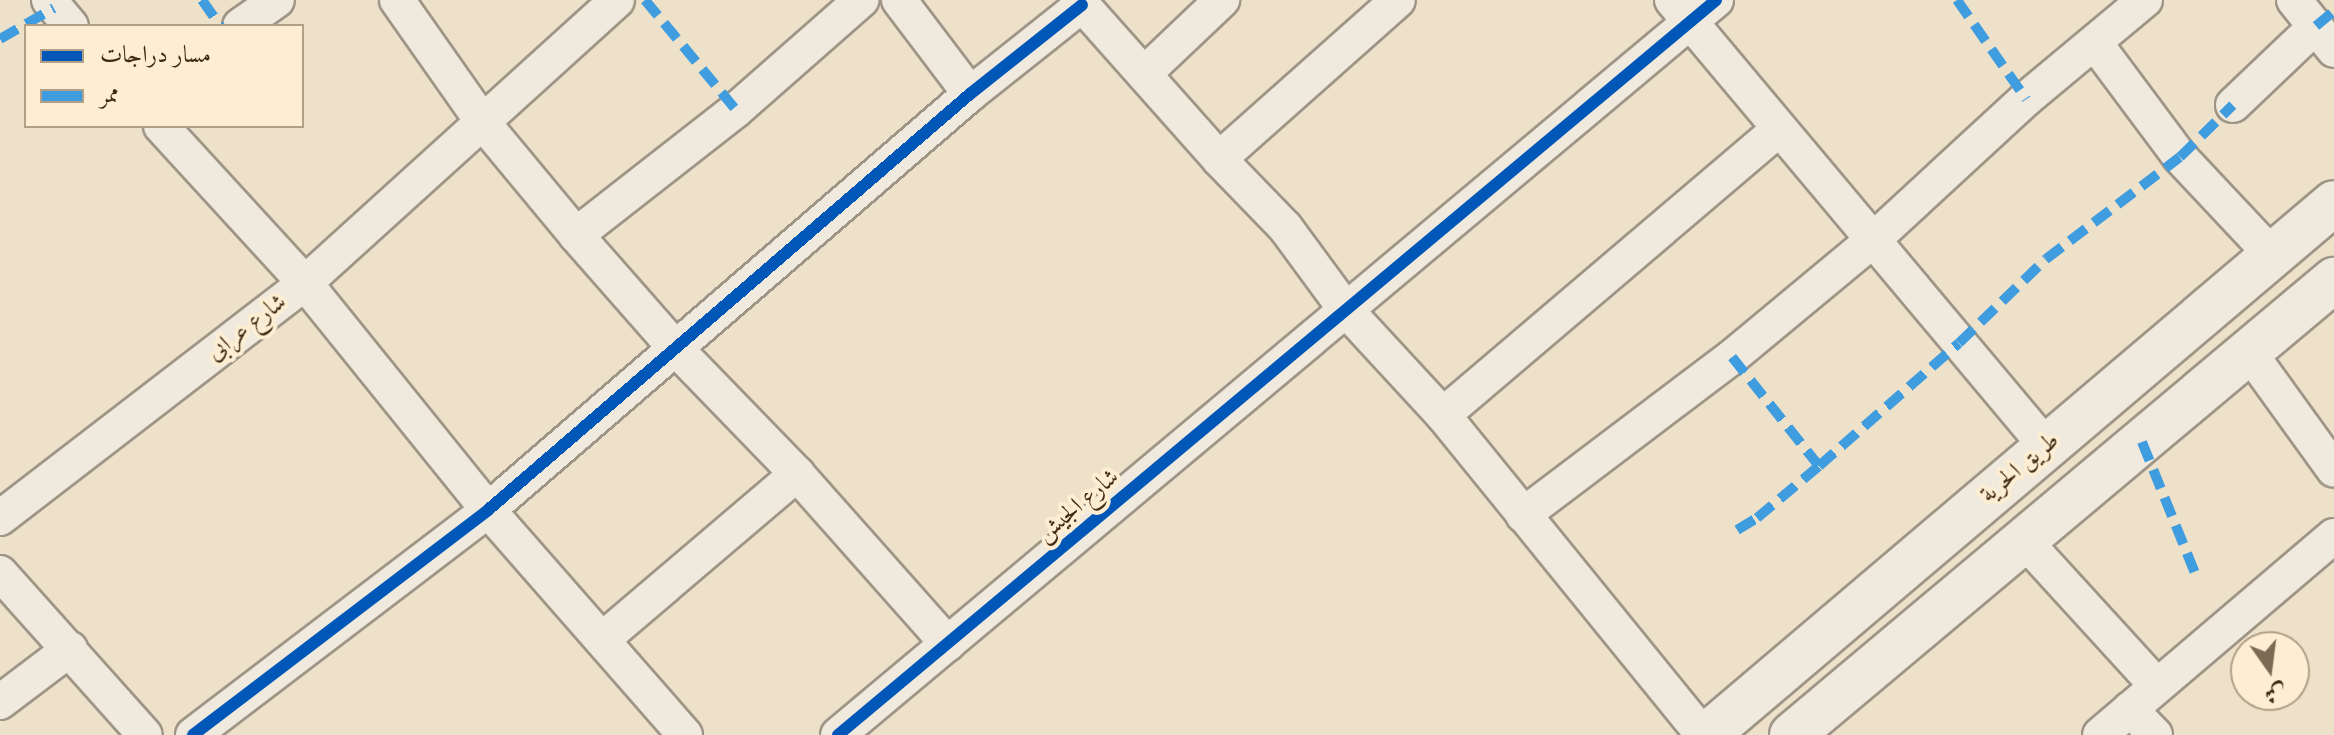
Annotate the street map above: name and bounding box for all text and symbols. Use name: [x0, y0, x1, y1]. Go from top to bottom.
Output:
legend: [24, 24, 304, 128]
text: مسار دراجات: [100, 40, 211, 71]
text: ممر: [100, 80, 119, 111]
street label: شارع عرابى: [202, 288, 292, 368]
street label: طريق الحرية: [1975, 427, 2065, 509]
street label: شارع الجيش: [1031, 463, 1125, 549]
north arrow: [2230, 631, 2310, 711]
text: ش: [2261, 676, 2289, 709]

